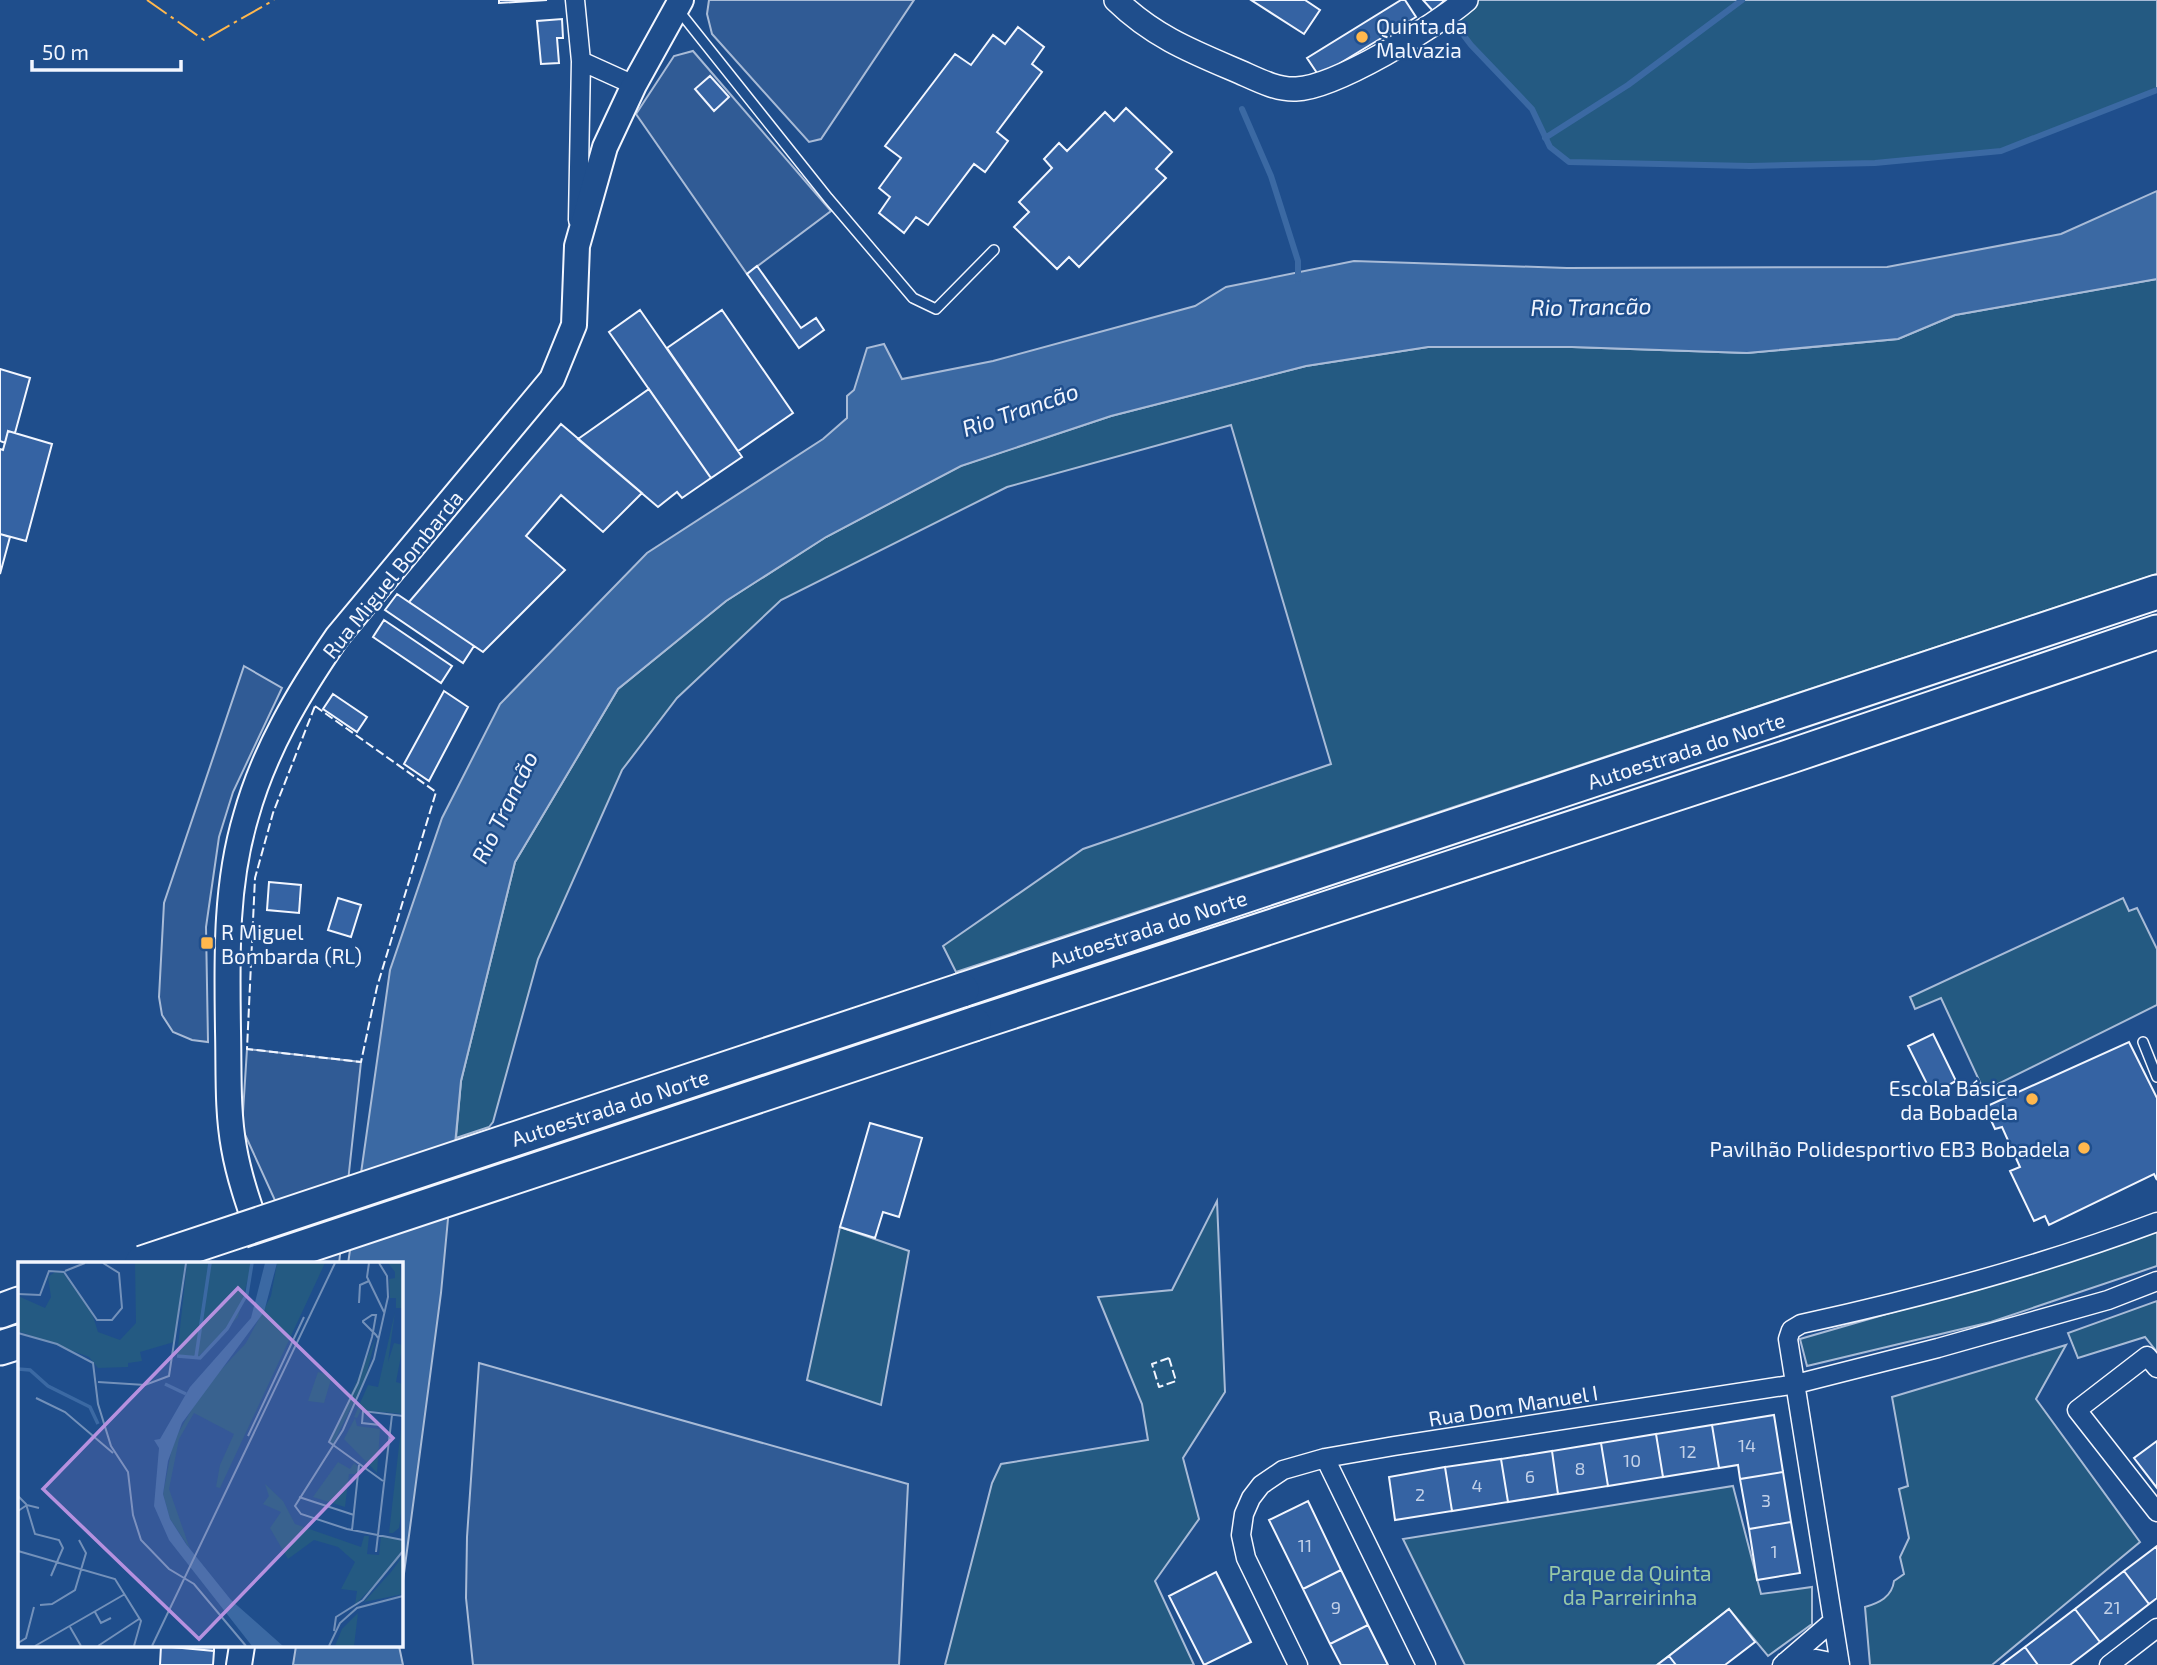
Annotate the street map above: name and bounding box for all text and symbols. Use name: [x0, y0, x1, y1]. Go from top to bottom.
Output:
place label: Quinta da Malvazia: [1376, 13, 1467, 62]
scale bar: [32, 28, 180, 72]
marker: Quinta da Malvazia: [1354, 29, 1370, 45]
text: 50 m: [42, 39, 89, 64]
water label: Rio Trancão: [1530, 291, 1652, 321]
water label: Rio Trancão: [958, 376, 1082, 442]
street label: Rua Miguel Bombarda: [317, 485, 467, 663]
street label: Autoestrada do Norte: [1584, 706, 1788, 794]
water label: Rio Trancão: [465, 746, 543, 868]
street label: Autoestrada do Norte: [1046, 884, 1250, 972]
place label: R Miguel Bombarda (RL): [221, 919, 362, 968]
marker: R Miguel Bombarda (RL): [199, 935, 215, 951]
street label: Autoestrada do Norte: [508, 1063, 712, 1151]
place label: Escola Básica da Bobadela: [1889, 1075, 2018, 1124]
marker: Escola Básica da Bobadela: [2024, 1091, 2040, 1107]
place label: Pavilhão Polidesportivo EB3 Bobadela: [1710, 1136, 2070, 1161]
marker: Pavilhão Polidesportivo EB3 Bobadela: [2076, 1140, 2092, 1156]
inset map: [18, 1262, 402, 1648]
street label: Rua Dom Manuel I: [1426, 1379, 1600, 1431]
house number: 14: [1738, 1434, 1756, 1456]
house number: 12: [1679, 1440, 1697, 1462]
house number: 10: [1623, 1449, 1641, 1471]
house number: 8: [1575, 1457, 1585, 1479]
house number: 6: [1525, 1465, 1535, 1487]
house number: 4: [1471, 1474, 1483, 1496]
house number: 2: [1415, 1483, 1425, 1505]
house number: 3: [1761, 1489, 1771, 1511]
house number: 11: [1298, 1534, 1312, 1556]
house number: 1: [1770, 1540, 1778, 1562]
park label: Parque da Quinta da Parreirinha: [1548, 1560, 1712, 1609]
house number: 9: [1331, 1596, 1341, 1618]
house number: 21: [2103, 1596, 2121, 1618]

